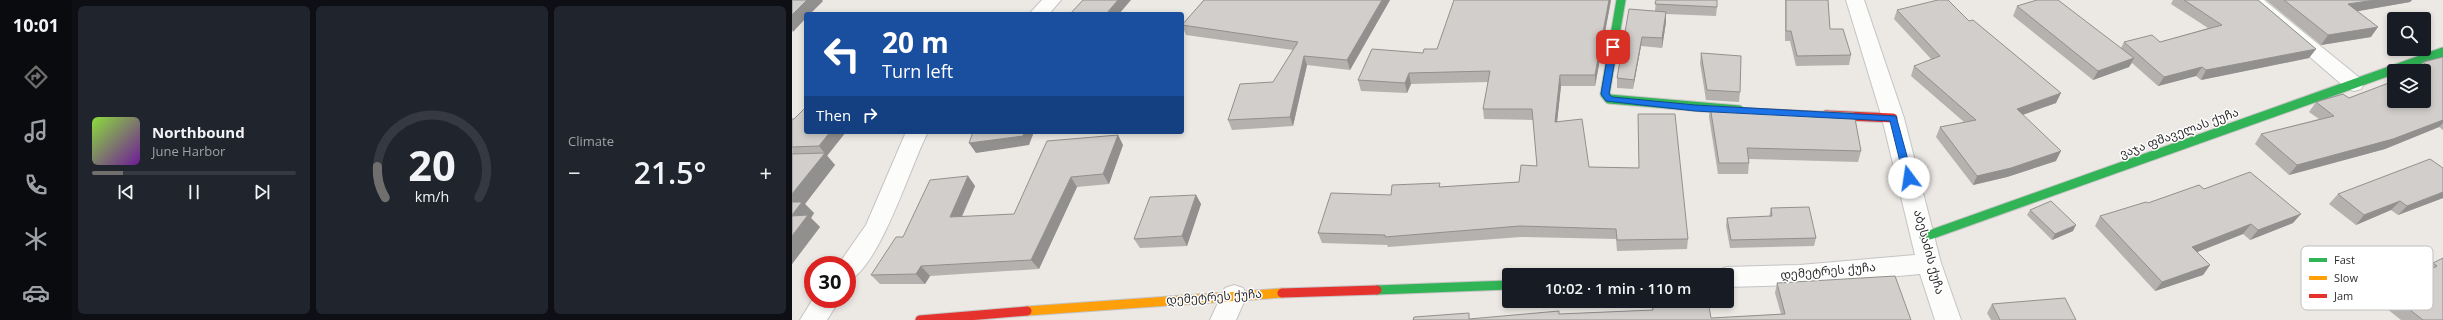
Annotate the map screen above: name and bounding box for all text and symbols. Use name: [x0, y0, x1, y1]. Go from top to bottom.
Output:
map controls: [2387, 12, 2431, 108]
button: search: [2387, 12, 2431, 56]
text: 10:01: [13, 13, 59, 37]
text: 20 m: [882, 23, 949, 61]
icon: left: [816, 28, 868, 80]
pin: [1596, 30, 1630, 64]
icon: arrive: [1602, 36, 1624, 58]
text: Turn left: [882, 59, 953, 83]
icon: directions: [22, 63, 50, 91]
button: layers: [2387, 64, 2431, 108]
street label: ვაჯა ფშაველას ქუჩა: [2117, 103, 2241, 162]
icon: right: [859, 104, 881, 126]
text: Then: [816, 105, 851, 125]
icon: music: [22, 117, 50, 145]
text: Northbound: [152, 122, 245, 142]
text: Climate: [568, 132, 614, 150]
text: 20: [408, 137, 456, 193]
text: June Harbor: [152, 142, 225, 160]
text: 21.5°: [634, 152, 706, 193]
text: −: [568, 157, 581, 187]
text: +: [759, 157, 772, 187]
position arrow: [1888, 157, 1930, 199]
icon: phone: [22, 171, 50, 199]
icon: previous: [115, 181, 137, 203]
icon: pause: [183, 181, 205, 203]
icon: next: [251, 181, 273, 203]
text: km/h: [415, 187, 449, 206]
street label: აბესაძის ქუჩა: [1910, 208, 1949, 296]
icon: climate: [22, 225, 50, 253]
legend: [2301, 246, 2433, 310]
text: Fast: [2334, 252, 2355, 267]
speed limit sign: 30: [804, 256, 856, 308]
street label: დემეტრეს ქუჩა: [1780, 258, 1876, 283]
text: Slow: [2334, 270, 2358, 285]
text: 10:02 · 1 min · 110 m: [1545, 278, 1691, 298]
icon: car: [22, 279, 50, 307]
street label: დემეტრეს ქუჩა: [1166, 285, 1262, 308]
text: Jam: [2333, 288, 2353, 303]

